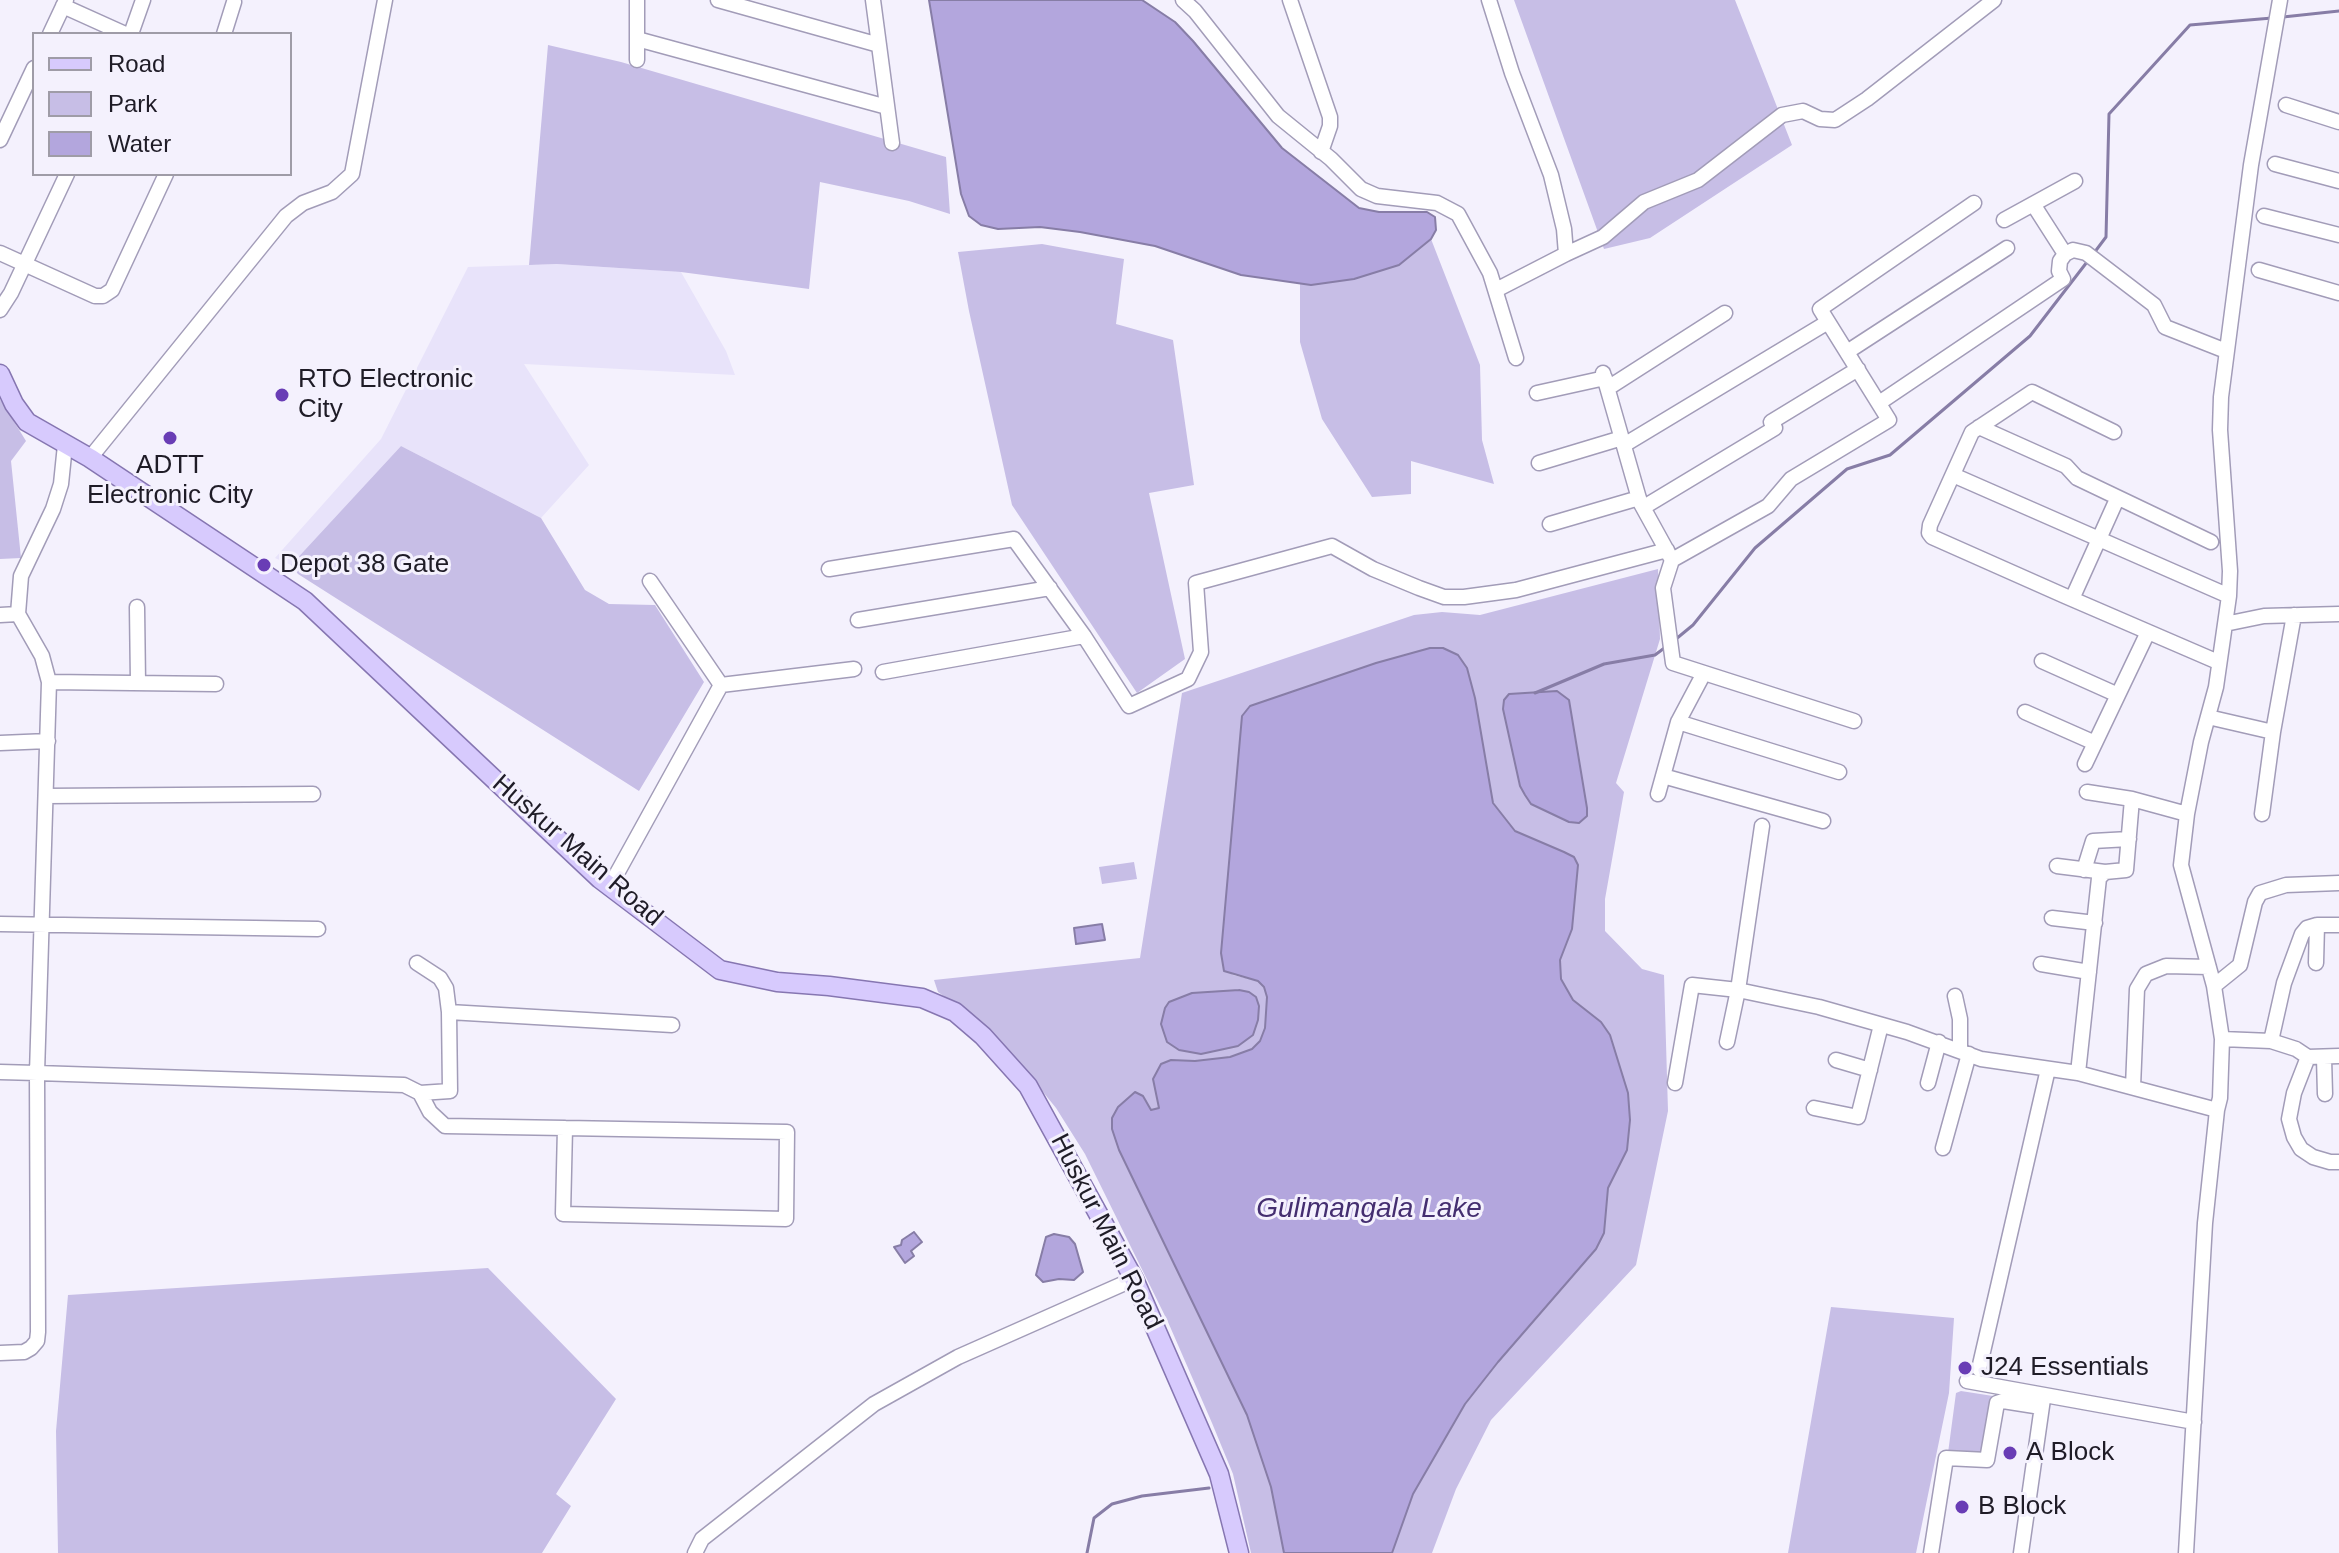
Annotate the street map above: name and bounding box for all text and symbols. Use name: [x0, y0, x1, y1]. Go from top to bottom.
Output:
legend: [32, 32, 292, 176]
text: Road: [108, 50, 165, 77]
text: Park: [108, 90, 157, 117]
text: Water: [108, 130, 171, 157]
place label: RTO Electronic City: [298, 364, 473, 426]
marker: RTO Electronic City: [273, 386, 291, 404]
marker: ADTT Electronic City: [161, 429, 179, 447]
place label: ADTT Electronic City: [87, 450, 253, 512]
place label: Depot 38 Gate: [280, 549, 449, 581]
marker: Depot 38 Gate: [255, 556, 273, 574]
street label: Huskur Main Road: [486, 769, 668, 933]
street label: Huskur Main Road: [1043, 1129, 1169, 1335]
water label: Gulimangala Lake: [1256, 1192, 1482, 1226]
place label: J24 Essentials: [1981, 1352, 2149, 1384]
marker: J24 Essentials: [1956, 1359, 1974, 1377]
place label: A Block: [2026, 1437, 2114, 1469]
marker: A Block: [2001, 1444, 2019, 1462]
place label: B Block: [1978, 1491, 2066, 1523]
marker: B Block: [1953, 1498, 1971, 1516]

